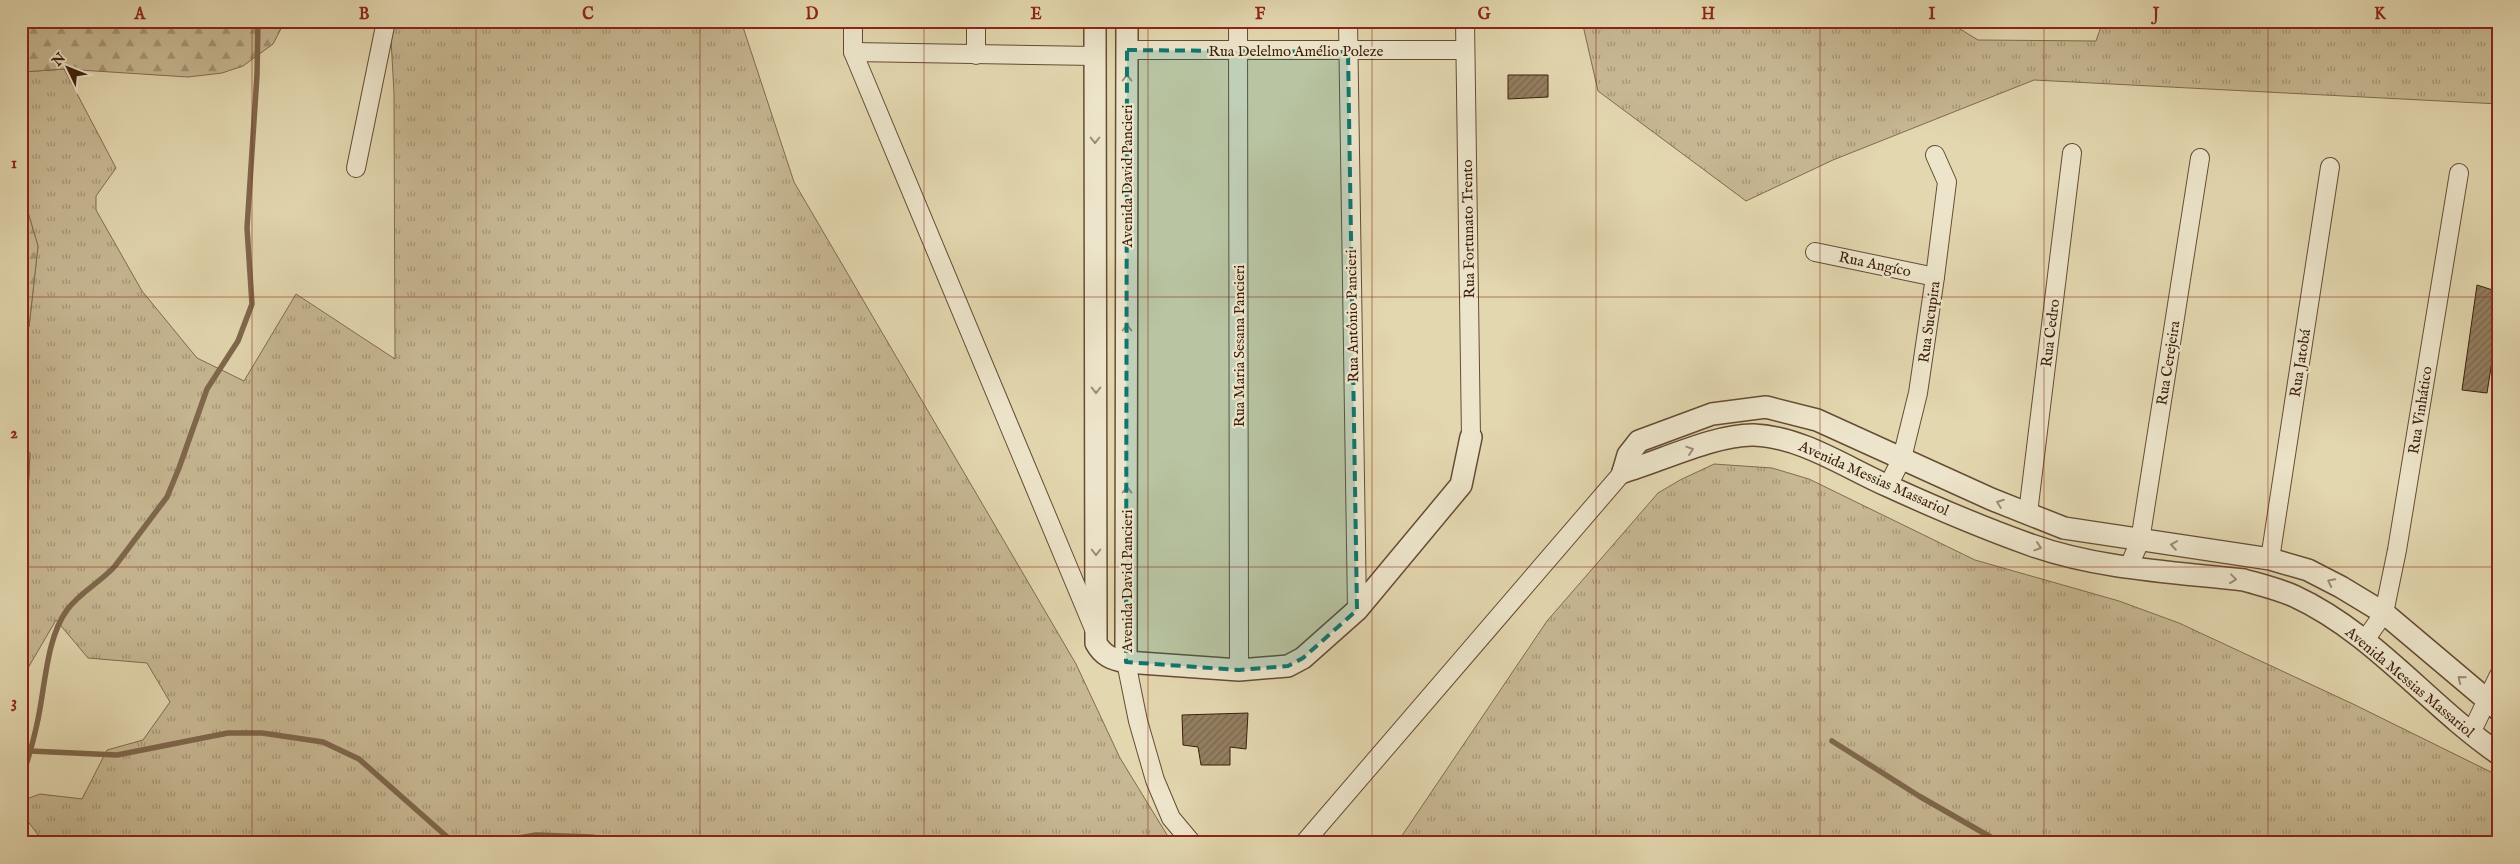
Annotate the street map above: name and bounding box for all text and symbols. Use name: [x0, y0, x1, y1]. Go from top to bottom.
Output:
text: A: [134, 5, 147, 25]
text: B: [359, 5, 370, 25]
text: C: [582, 5, 594, 25]
text: D: [806, 5, 819, 25]
text: E: [1030, 5, 1042, 25]
text: F: [1255, 5, 1266, 25]
text: G: [1478, 5, 1491, 25]
text: H: [1701, 5, 1715, 25]
text: I: [1929, 5, 1936, 25]
text: J: [2151, 5, 2160, 25]
text: K: [2374, 5, 2387, 25]
north arrow: [42, 42, 92, 92]
street label: Rua Delelmo Amélio Poleze: [1209, 42, 1384, 61]
text: N: [48, 49, 70, 71]
one-way arrow: [1122, 73, 1132, 81]
street label: Avenida David Pancieri: [1118, 104, 1137, 249]
one-way arrow: [1090, 136, 1100, 144]
text: 1: [11, 154, 17, 174]
street label: Rua Fortunato Trento: [1458, 159, 1479, 299]
street label: Rua Angíco: [1837, 248, 1913, 281]
street label: Rua Antônio Pancieri: [1342, 249, 1363, 383]
street label: Rua Maria Sesana Pancieri: [1230, 265, 1249, 427]
street label: Rua Sucupira: [1914, 279, 1945, 364]
street label: Rua Cedro: [2037, 298, 2064, 368]
street label: Rua Cerejeira: [2152, 319, 2185, 407]
one-way arrow: [1122, 323, 1132, 331]
street label: Rua Jatobá: [2286, 327, 2315, 399]
street label: Rua Vinhático: [2404, 365, 2437, 455]
one-way arrow: [1091, 386, 1101, 394]
text: 2: [10, 424, 18, 444]
street label: Avenida Messias Massariol: [1795, 436, 1953, 521]
one-way arrow: [1685, 446, 1694, 456]
one-way arrow: [1122, 486, 1132, 494]
one-way arrow: [1997, 499, 2005, 509]
street label: Avenida David Pancieri: [1118, 509, 1137, 654]
one-way arrow: [2170, 541, 2179, 551]
one-way arrow: [2034, 542, 2042, 552]
one-way arrow: [1091, 549, 1101, 557]
one-way arrow: [2229, 573, 2237, 584]
one-way arrow: [2327, 578, 2336, 588]
street label: Avenida Messias Massariol: [2341, 622, 2479, 742]
one-way arrow: [2458, 676, 2467, 684]
text: 3: [11, 693, 17, 713]

